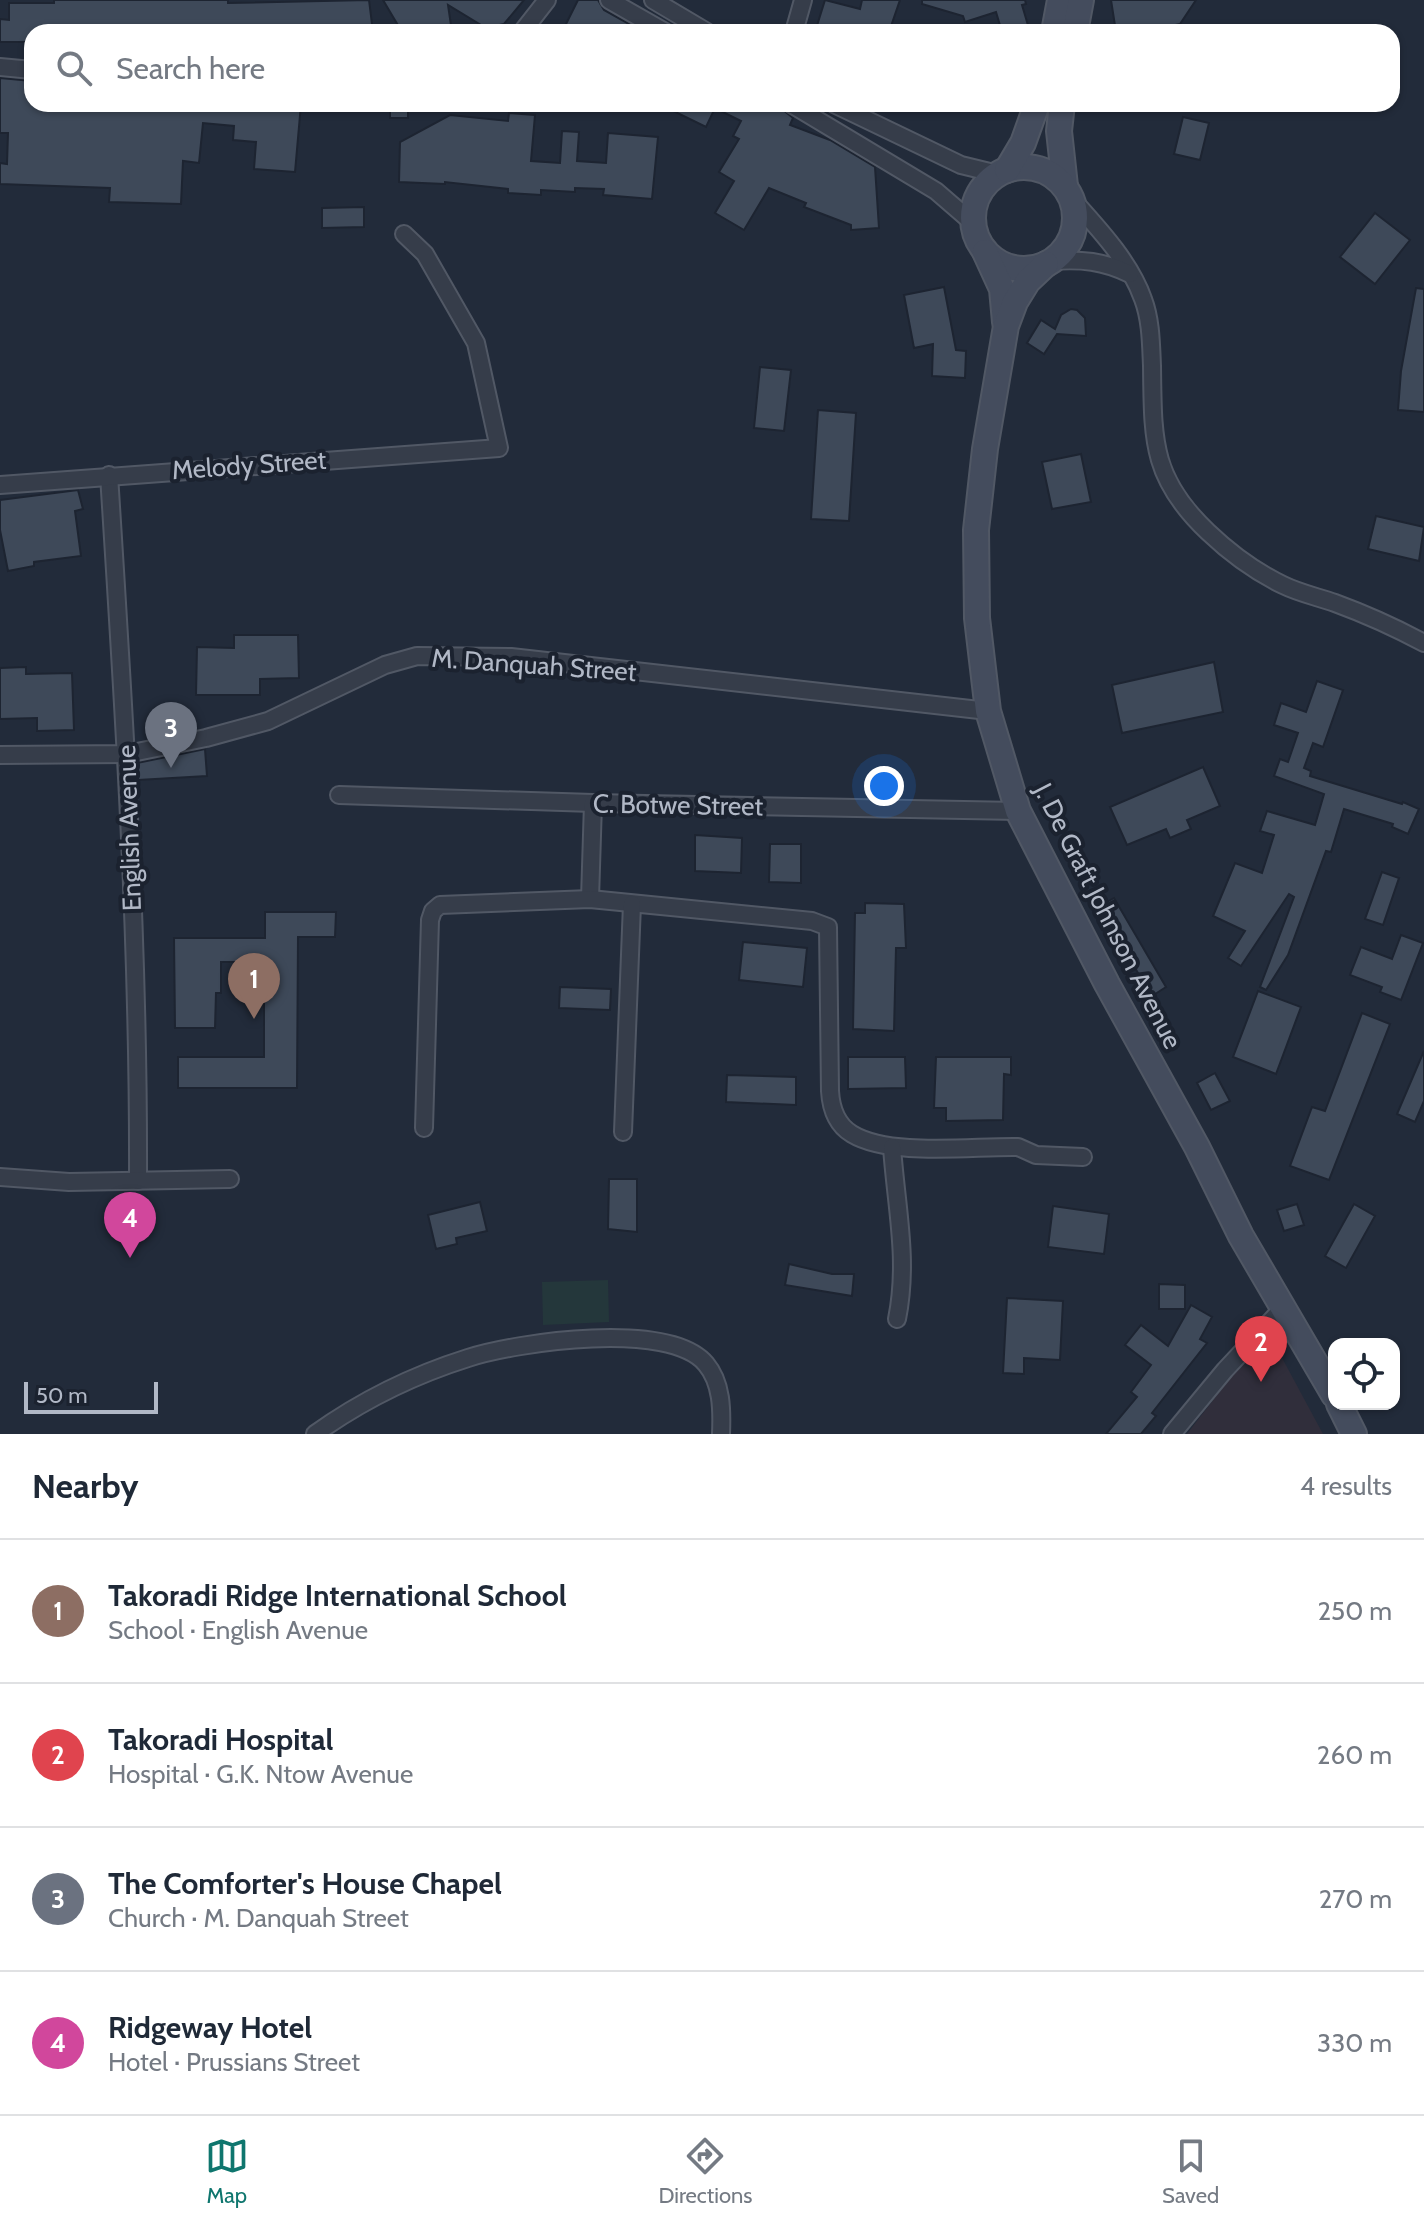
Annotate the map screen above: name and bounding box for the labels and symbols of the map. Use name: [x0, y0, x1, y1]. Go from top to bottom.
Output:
street label: Melody Street: [171, 444, 327, 486]
street label: M. Danquah Street: [430, 642, 638, 688]
pin: 3: [145, 702, 197, 768]
street label: English Avenue: [110, 744, 148, 912]
your location: [864, 766, 904, 806]
street label: J. De Graft Johnson Avenue: [1027, 777, 1189, 1054]
street label: C. Botwe Street: [593, 788, 764, 822]
pin: 1: [228, 953, 280, 1019]
pin: 4: [104, 1192, 156, 1258]
pin: 2: [1235, 1316, 1287, 1382]
scale bar: [24, 1378, 158, 1414]

